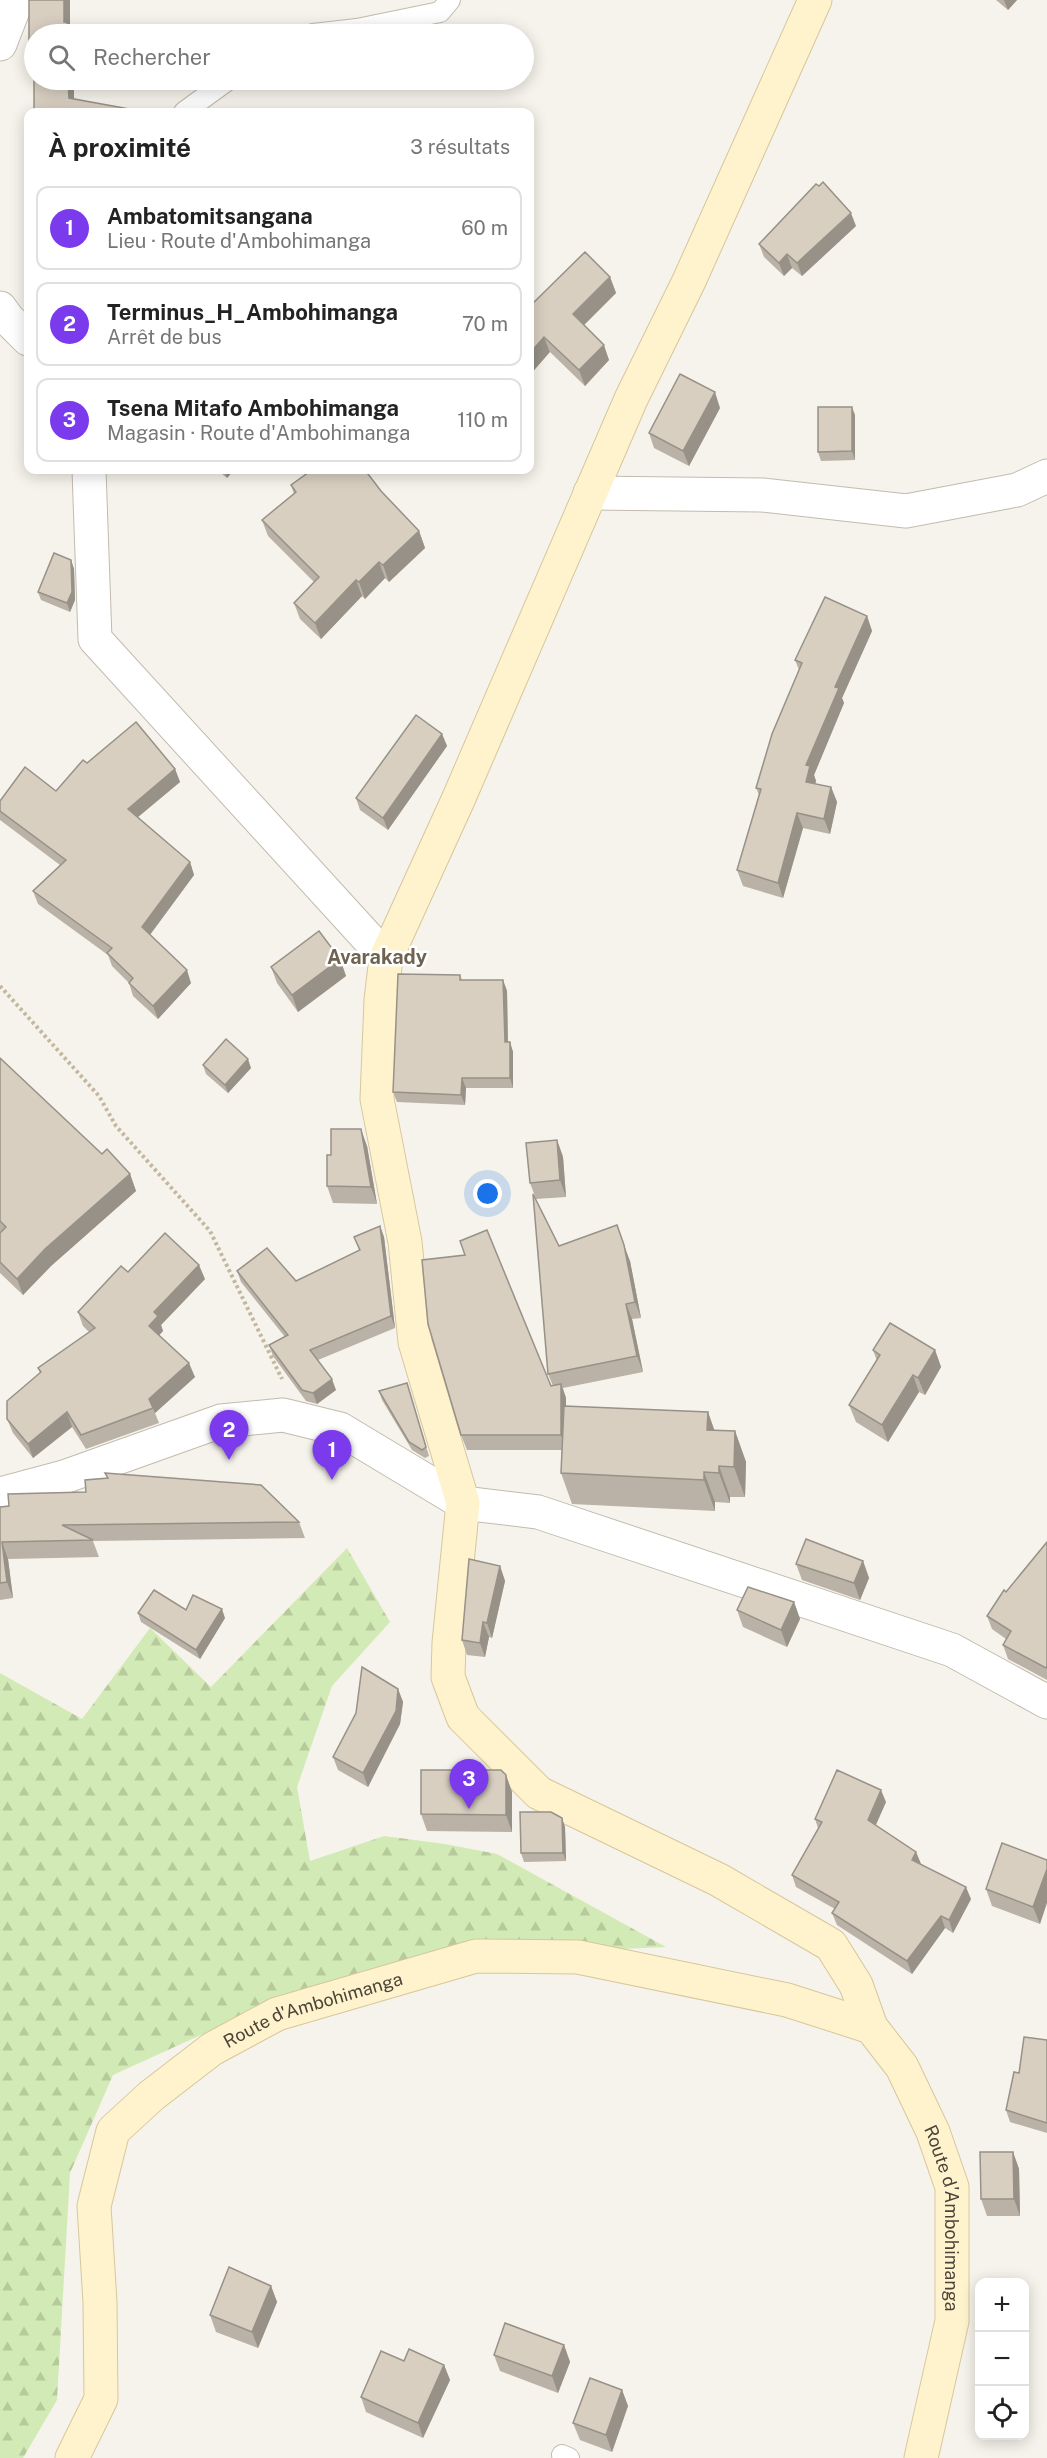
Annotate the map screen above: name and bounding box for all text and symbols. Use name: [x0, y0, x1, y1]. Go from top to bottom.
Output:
search box: [24, 24, 534, 90]
icon: search: [45, 41, 78, 74]
text: Rechercher: [93, 44, 211, 70]
text: À proximité: [48, 132, 191, 163]
text: 3 résultats: [410, 135, 510, 159]
text: Ambatomitsangana: [107, 203, 313, 229]
text: 1: [65, 216, 74, 240]
text: 60 m: [461, 216, 508, 240]
text: Lieu · Route d'Ambohimanga: [107, 229, 371, 253]
text: Terminus_H_Ambohimanga: [107, 299, 398, 325]
text: 2: [63, 312, 76, 336]
text: 70 m: [462, 312, 508, 336]
text: Arrêt de bus: [107, 325, 222, 349]
text: Tsena Mitafo Ambohimanga: [107, 395, 399, 421]
text: 3: [63, 408, 76, 432]
text: 110 m: [457, 408, 508, 432]
text: Magasin · Route d'Ambohimanga: [107, 421, 410, 445]
district label: Avarakady: [327, 945, 427, 969]
your location: [473, 1179, 502, 1208]
pin: 2: [210, 1410, 248, 1460]
pin: 1: [312, 1430, 352, 1480]
pin: 3: [450, 1760, 488, 1809]
street label: Route d'Ambohimanga: [220, 1968, 405, 2052]
street label: Route d'Ambohimanga: [921, 2121, 963, 2312]
map controls: [975, 2278, 1029, 2440]
button: +: [975, 2278, 1029, 2332]
button: −: [975, 2332, 1029, 2386]
button: locate: [975, 2386, 1029, 2440]

